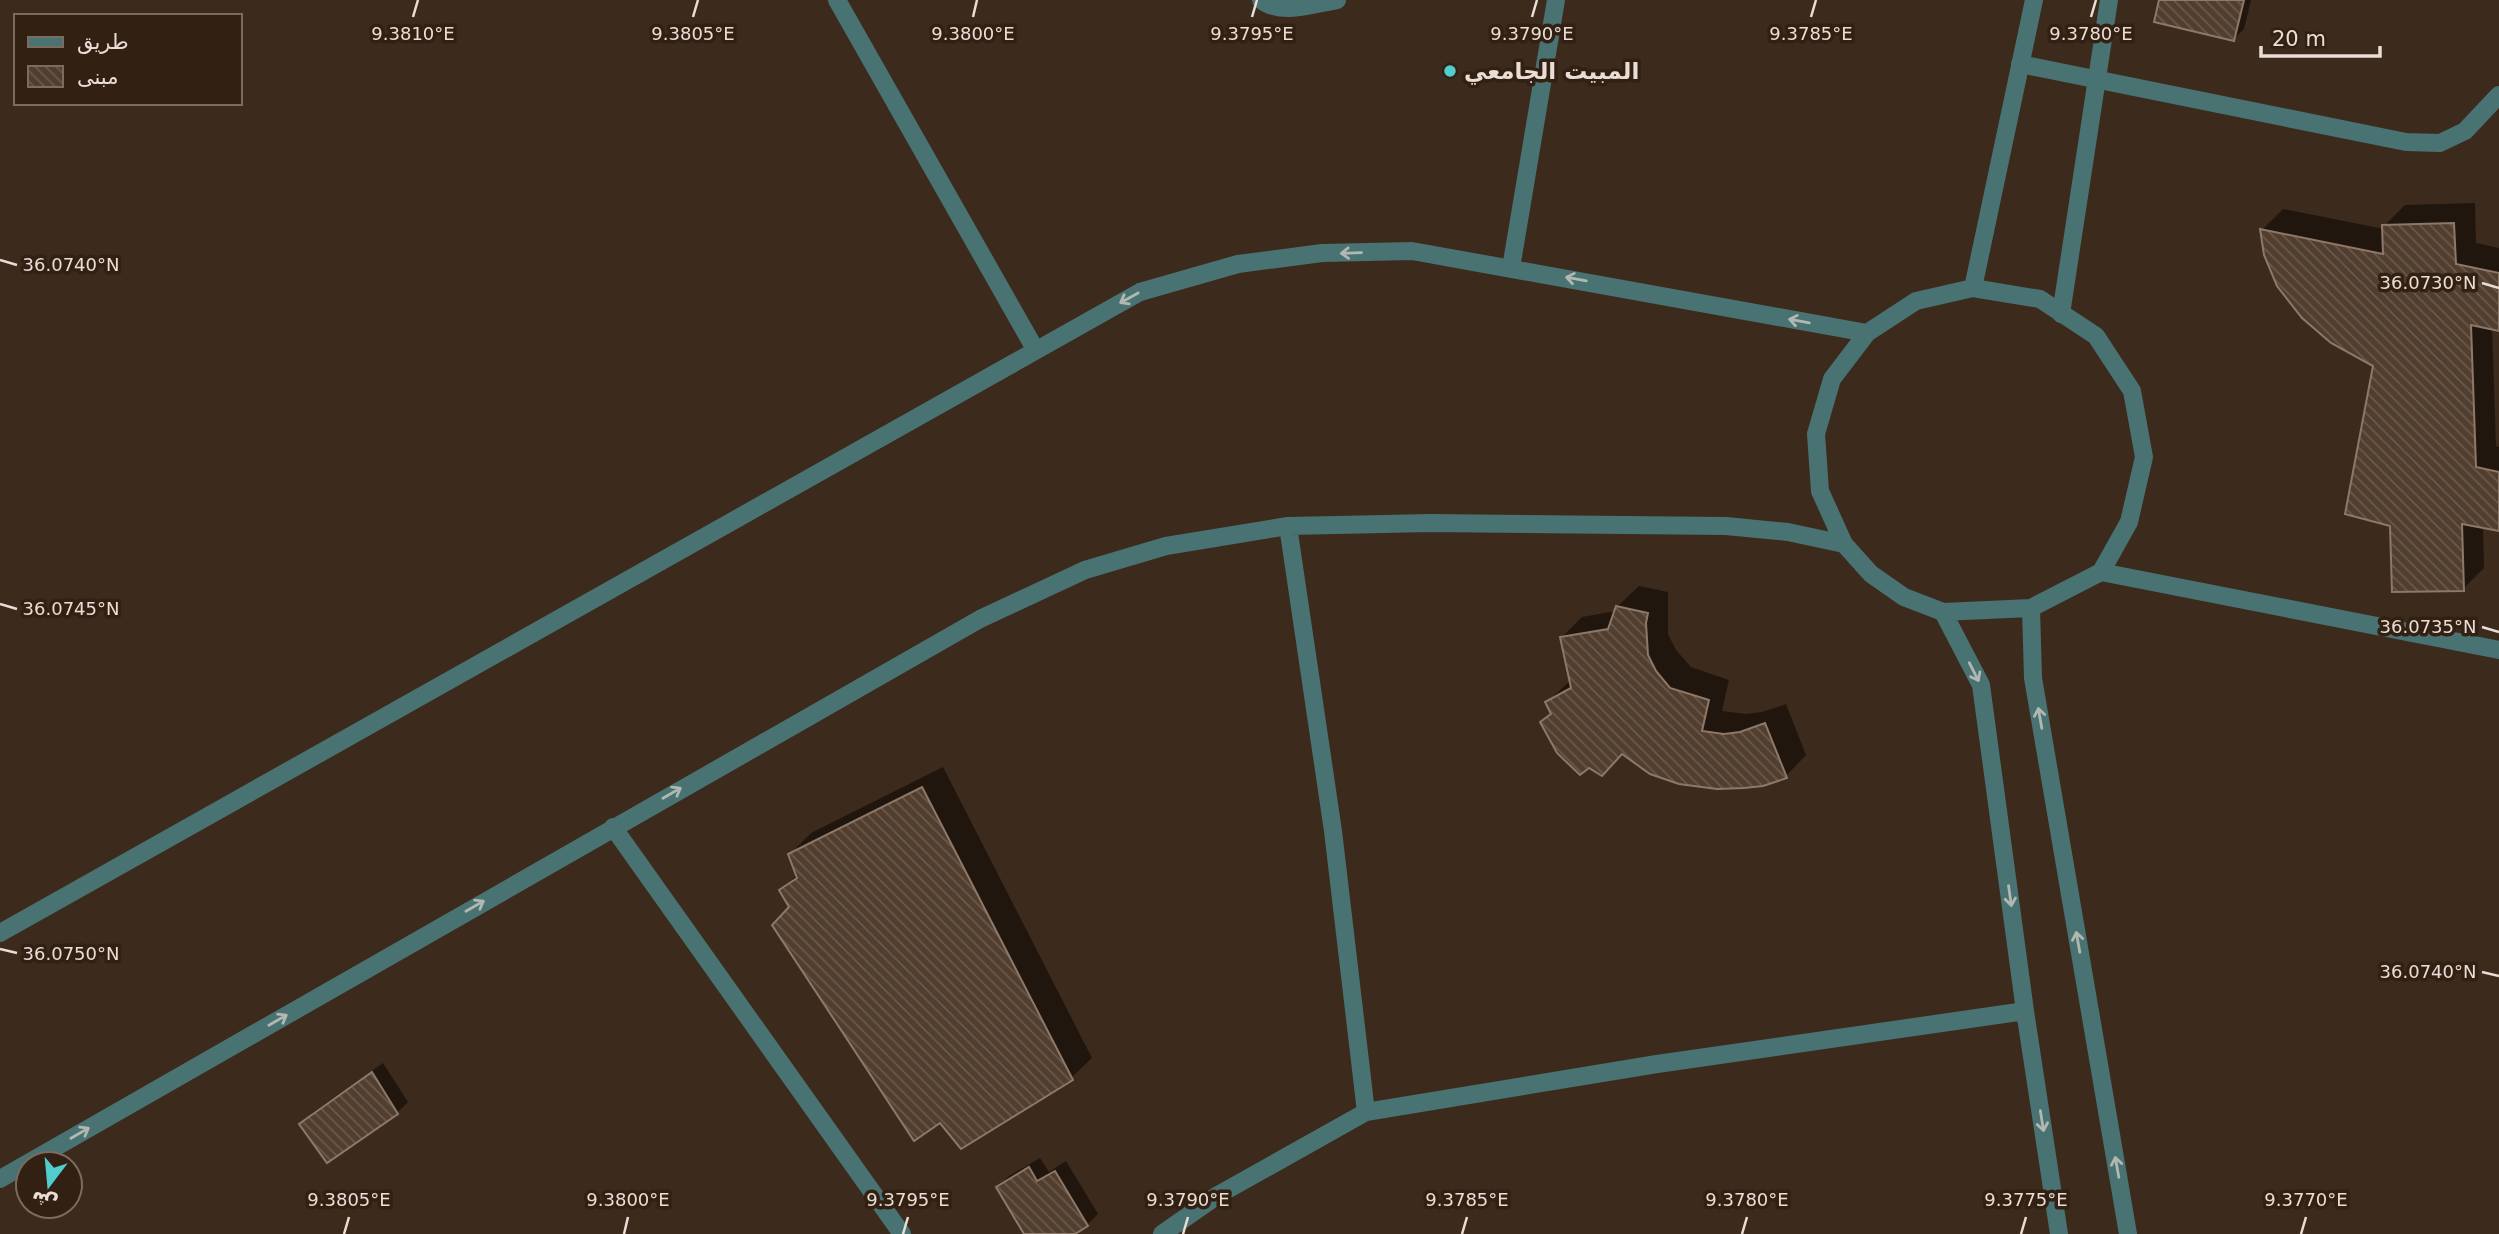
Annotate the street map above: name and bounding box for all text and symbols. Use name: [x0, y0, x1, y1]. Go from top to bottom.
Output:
legend: [14, 14, 242, 105]
scale bar: [2261, 14, 2380, 58]
text: 9.3810°E: [371, 23, 455, 44]
text: 9.3805°E: [651, 23, 735, 44]
text: 9.3800°E: [931, 23, 1015, 44]
text: 9.3795°E: [1210, 23, 1294, 44]
text: 9.3790°E: [1490, 23, 1574, 44]
text: 9.3785°E: [1769, 23, 1853, 44]
text: 9.3780°E: [2049, 23, 2133, 44]
text: 20 m: [2272, 27, 2326, 51]
text: طريق: [77, 30, 129, 54]
place label: المبيت الجامعي: [1464, 58, 1639, 85]
marker: المبيت الجامعي: [1442, 63, 1458, 79]
text: مبنى: [77, 65, 118, 89]
one-way arrow: [1340, 246, 1363, 259]
text: 36.0740°N: [23, 254, 119, 275]
one-way arrow: [1565, 272, 1588, 286]
text: 36.0730°N: [2380, 272, 2476, 293]
one-way arrow: [1120, 291, 1140, 305]
one-way arrow: [1789, 313, 1811, 327]
text: 36.0745°N: [23, 598, 119, 619]
text: 36.0735°N: [2380, 616, 2476, 637]
one-way arrow: [1968, 661, 1981, 682]
one-way arrow: [2033, 707, 2046, 730]
one-way arrow: [662, 786, 682, 800]
one-way arrow: [2003, 884, 2016, 907]
one-way arrow: [464, 899, 484, 913]
one-way arrow: [2071, 932, 2084, 954]
text: 36.0750°N: [23, 943, 119, 964]
text: 36.0740°N: [2380, 961, 2476, 982]
one-way arrow: [267, 1012, 287, 1026]
one-way arrow: [2036, 1109, 2049, 1132]
one-way arrow: [70, 1126, 90, 1140]
north arrow: [14, 1150, 84, 1220]
one-way arrow: [2110, 1156, 2123, 1179]
text: ش: [29, 1186, 60, 1216]
text: 9.3805°E: [307, 1189, 391, 1210]
text: 9.3800°E: [586, 1189, 670, 1210]
text: 9.3795°E: [866, 1189, 950, 1210]
text: 9.3790°E: [1146, 1189, 1230, 1210]
text: 9.3785°E: [1425, 1189, 1509, 1210]
text: 9.3780°E: [1705, 1189, 1789, 1210]
text: 9.3775°E: [1984, 1189, 2068, 1210]
text: 9.3770°E: [2264, 1189, 2348, 1210]

